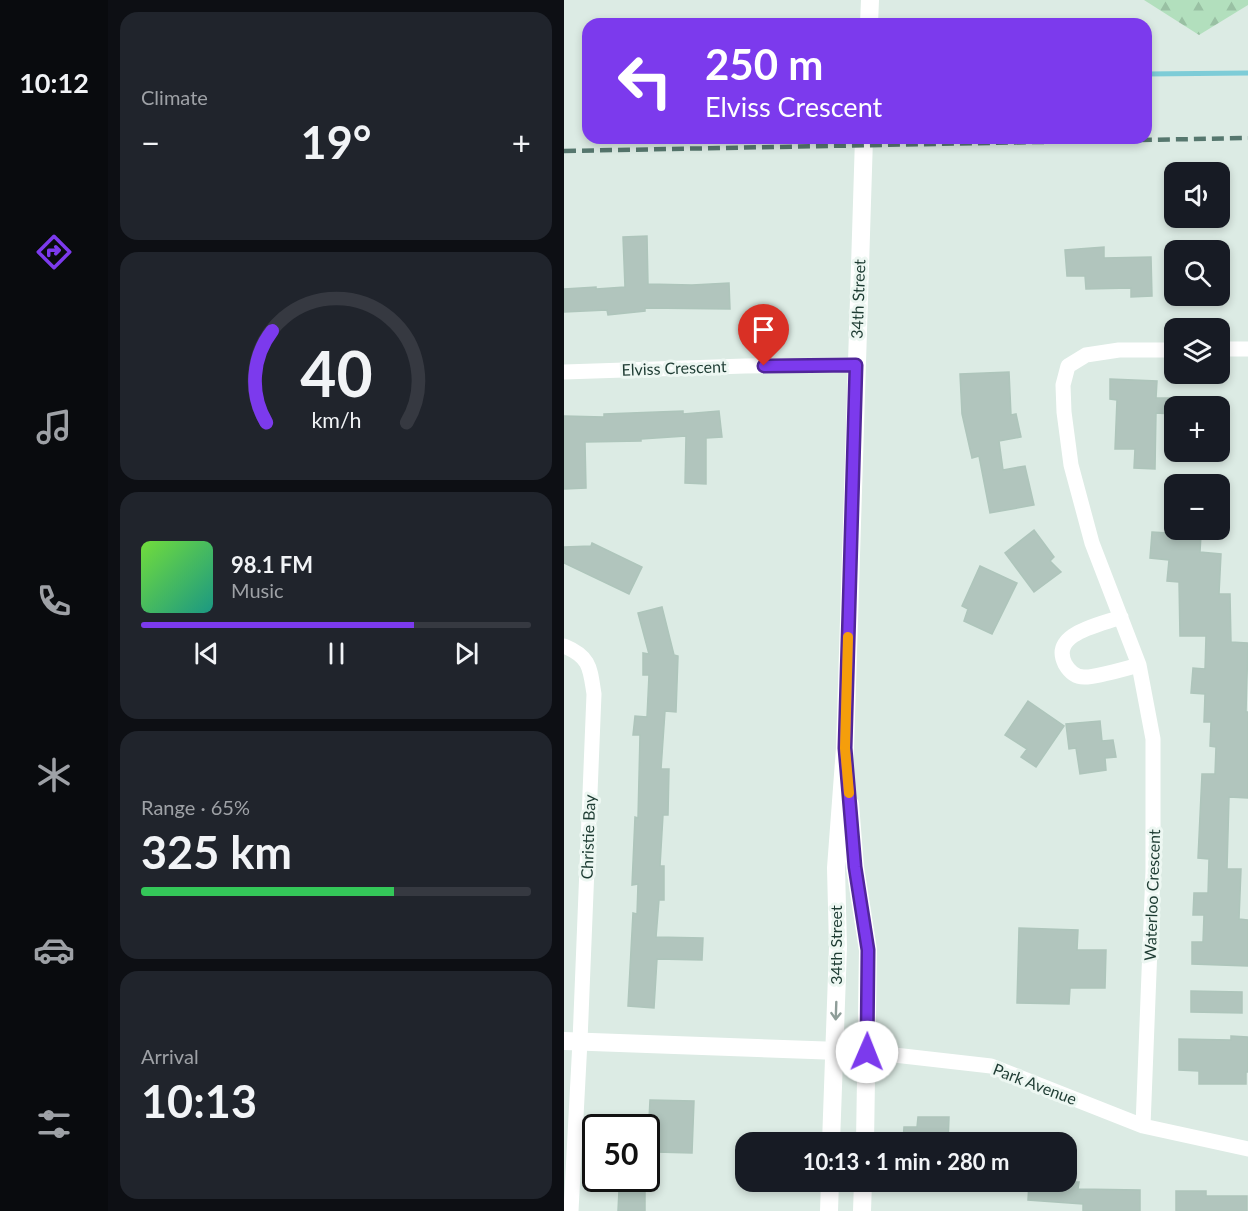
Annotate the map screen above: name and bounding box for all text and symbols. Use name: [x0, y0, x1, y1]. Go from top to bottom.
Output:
text: 250 m: [705, 39, 823, 89]
icon: left: [606, 42, 684, 120]
text: 10:12: [19, 66, 89, 99]
text: Climate: [141, 85, 208, 109]
text: Elviss Crescent: [705, 90, 882, 123]
text: 19°: [301, 115, 371, 169]
text: −: [141, 122, 160, 162]
text: +: [512, 122, 531, 162]
map controls: [1164, 162, 1230, 540]
button: sound: [1164, 162, 1230, 228]
icon: directions: [33, 231, 75, 273]
button: search: [1164, 240, 1230, 306]
street label: 34th Street: [847, 259, 868, 339]
pin: [738, 304, 789, 366]
icon: arrive: [747, 313, 780, 346]
button: layers: [1164, 318, 1230, 384]
text: 40: [300, 335, 372, 410]
street label: Elviss Crescent: [621, 356, 727, 379]
button: +: [1164, 396, 1230, 462]
icon: music: [33, 406, 75, 448]
text: km/h: [311, 407, 361, 433]
button: −: [1164, 474, 1230, 540]
text: 98.1 FM: [231, 551, 313, 578]
text: Music: [231, 578, 284, 602]
icon: phone: [33, 580, 75, 622]
icon: previous: [190, 637, 223, 670]
icon: pause: [320, 637, 353, 670]
icon: next: [450, 637, 483, 670]
icon: climate: [33, 754, 75, 796]
street label: Christie Bay: [577, 794, 599, 880]
text: Range · 65%: [141, 795, 250, 819]
text: 325 km: [141, 825, 292, 879]
street label: Waterloo Crescent: [1140, 829, 1163, 961]
street label: 34th Street: [826, 905, 845, 985]
icon: car: [33, 929, 75, 971]
one-way arrow: [830, 1000, 841, 1020]
position arrow: [835, 1020, 899, 1084]
text: Arrival: [141, 1044, 199, 1068]
street label: Park Avenue: [991, 1059, 1080, 1108]
text: 10:13: [141, 1074, 257, 1128]
icon: filters: [33, 1103, 75, 1145]
speed limit sign: 50: [582, 1114, 660, 1192]
text: 10:13 · 1 min · 280 m: [803, 1148, 1009, 1175]

